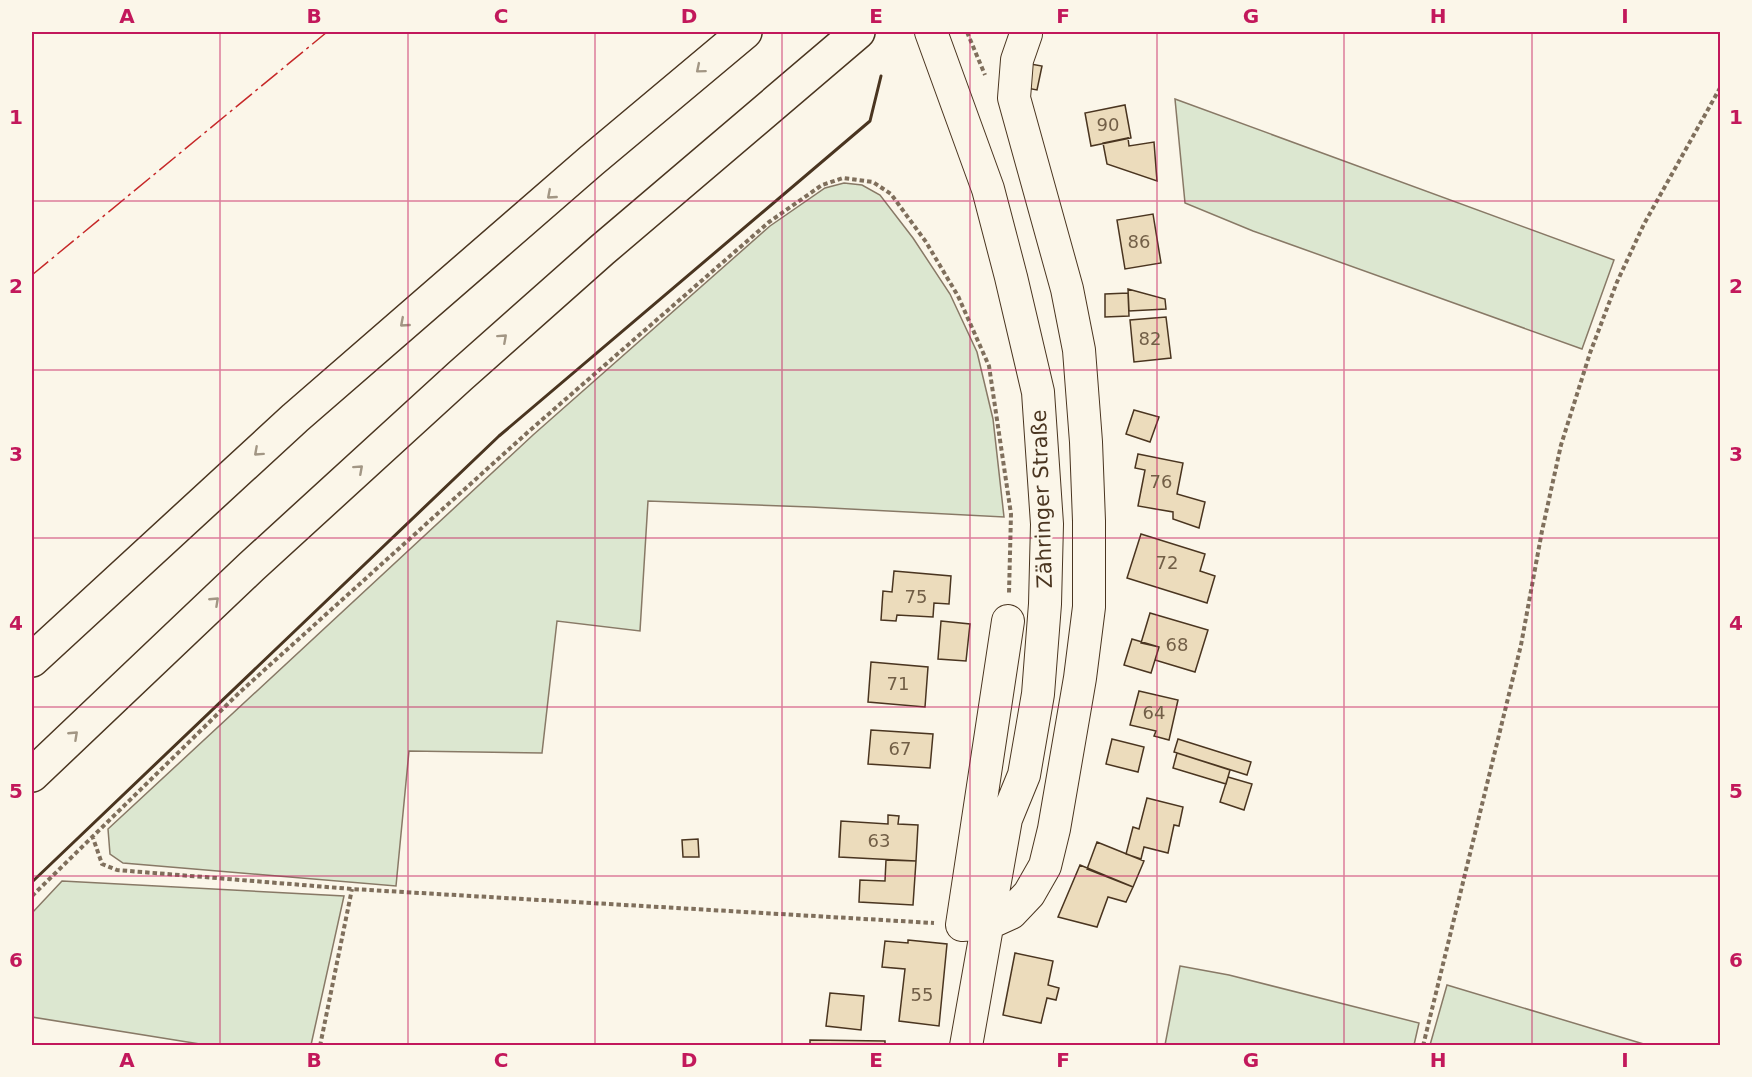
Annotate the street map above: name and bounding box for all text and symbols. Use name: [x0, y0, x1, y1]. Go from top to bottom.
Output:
text: A: [119, 4, 135, 28]
text: B: [306, 4, 322, 28]
text: C: [494, 4, 508, 28]
text: D: [681, 4, 697, 28]
text: E: [869, 4, 883, 28]
text: F: [1056, 4, 1070, 28]
text: G: [1243, 4, 1259, 28]
text: H: [1430, 4, 1446, 28]
text: I: [1621, 4, 1629, 28]
one-way arrow: [696, 62, 707, 73]
text: 1: [9, 105, 23, 129]
text: 1: [1729, 105, 1743, 129]
house number: 90: [1097, 114, 1119, 135]
one-way arrow: [548, 188, 558, 199]
house number: 86: [1128, 231, 1150, 252]
text: 2: [9, 274, 23, 298]
text: 2: [1729, 274, 1743, 298]
one-way arrow: [400, 316, 411, 327]
house number: 82: [1139, 328, 1161, 349]
one-way arrow: [496, 334, 507, 345]
street label: Zähringer Straße: [1027, 409, 1057, 589]
text: 3: [9, 442, 23, 466]
text: 3: [1729, 442, 1743, 466]
one-way arrow: [254, 445, 265, 456]
one-way arrow: [352, 465, 362, 476]
house number: 76: [1150, 471, 1172, 492]
house number: 72: [1156, 552, 1178, 573]
house number: 75: [905, 586, 927, 607]
one-way arrow: [209, 597, 219, 608]
text: 4: [9, 611, 23, 635]
text: 4: [1729, 611, 1743, 635]
house number: 68: [1166, 634, 1188, 655]
house number: 71: [887, 673, 909, 694]
house number: 64: [1143, 702, 1165, 723]
one-way arrow: [67, 731, 77, 742]
house number: 67: [889, 738, 911, 759]
text: 5: [9, 779, 23, 803]
text: 5: [1729, 779, 1743, 803]
house number: 63: [868, 830, 890, 851]
text: 6: [9, 948, 23, 972]
text: 6: [1729, 948, 1743, 972]
house number: 55: [911, 984, 933, 1005]
text: A: [119, 1048, 135, 1072]
text: B: [306, 1048, 322, 1072]
text: C: [494, 1048, 508, 1072]
text: D: [681, 1048, 697, 1072]
text: E: [869, 1048, 883, 1072]
text: F: [1056, 1048, 1070, 1072]
text: G: [1243, 1048, 1259, 1072]
text: H: [1430, 1048, 1446, 1072]
text: I: [1621, 1048, 1629, 1072]

